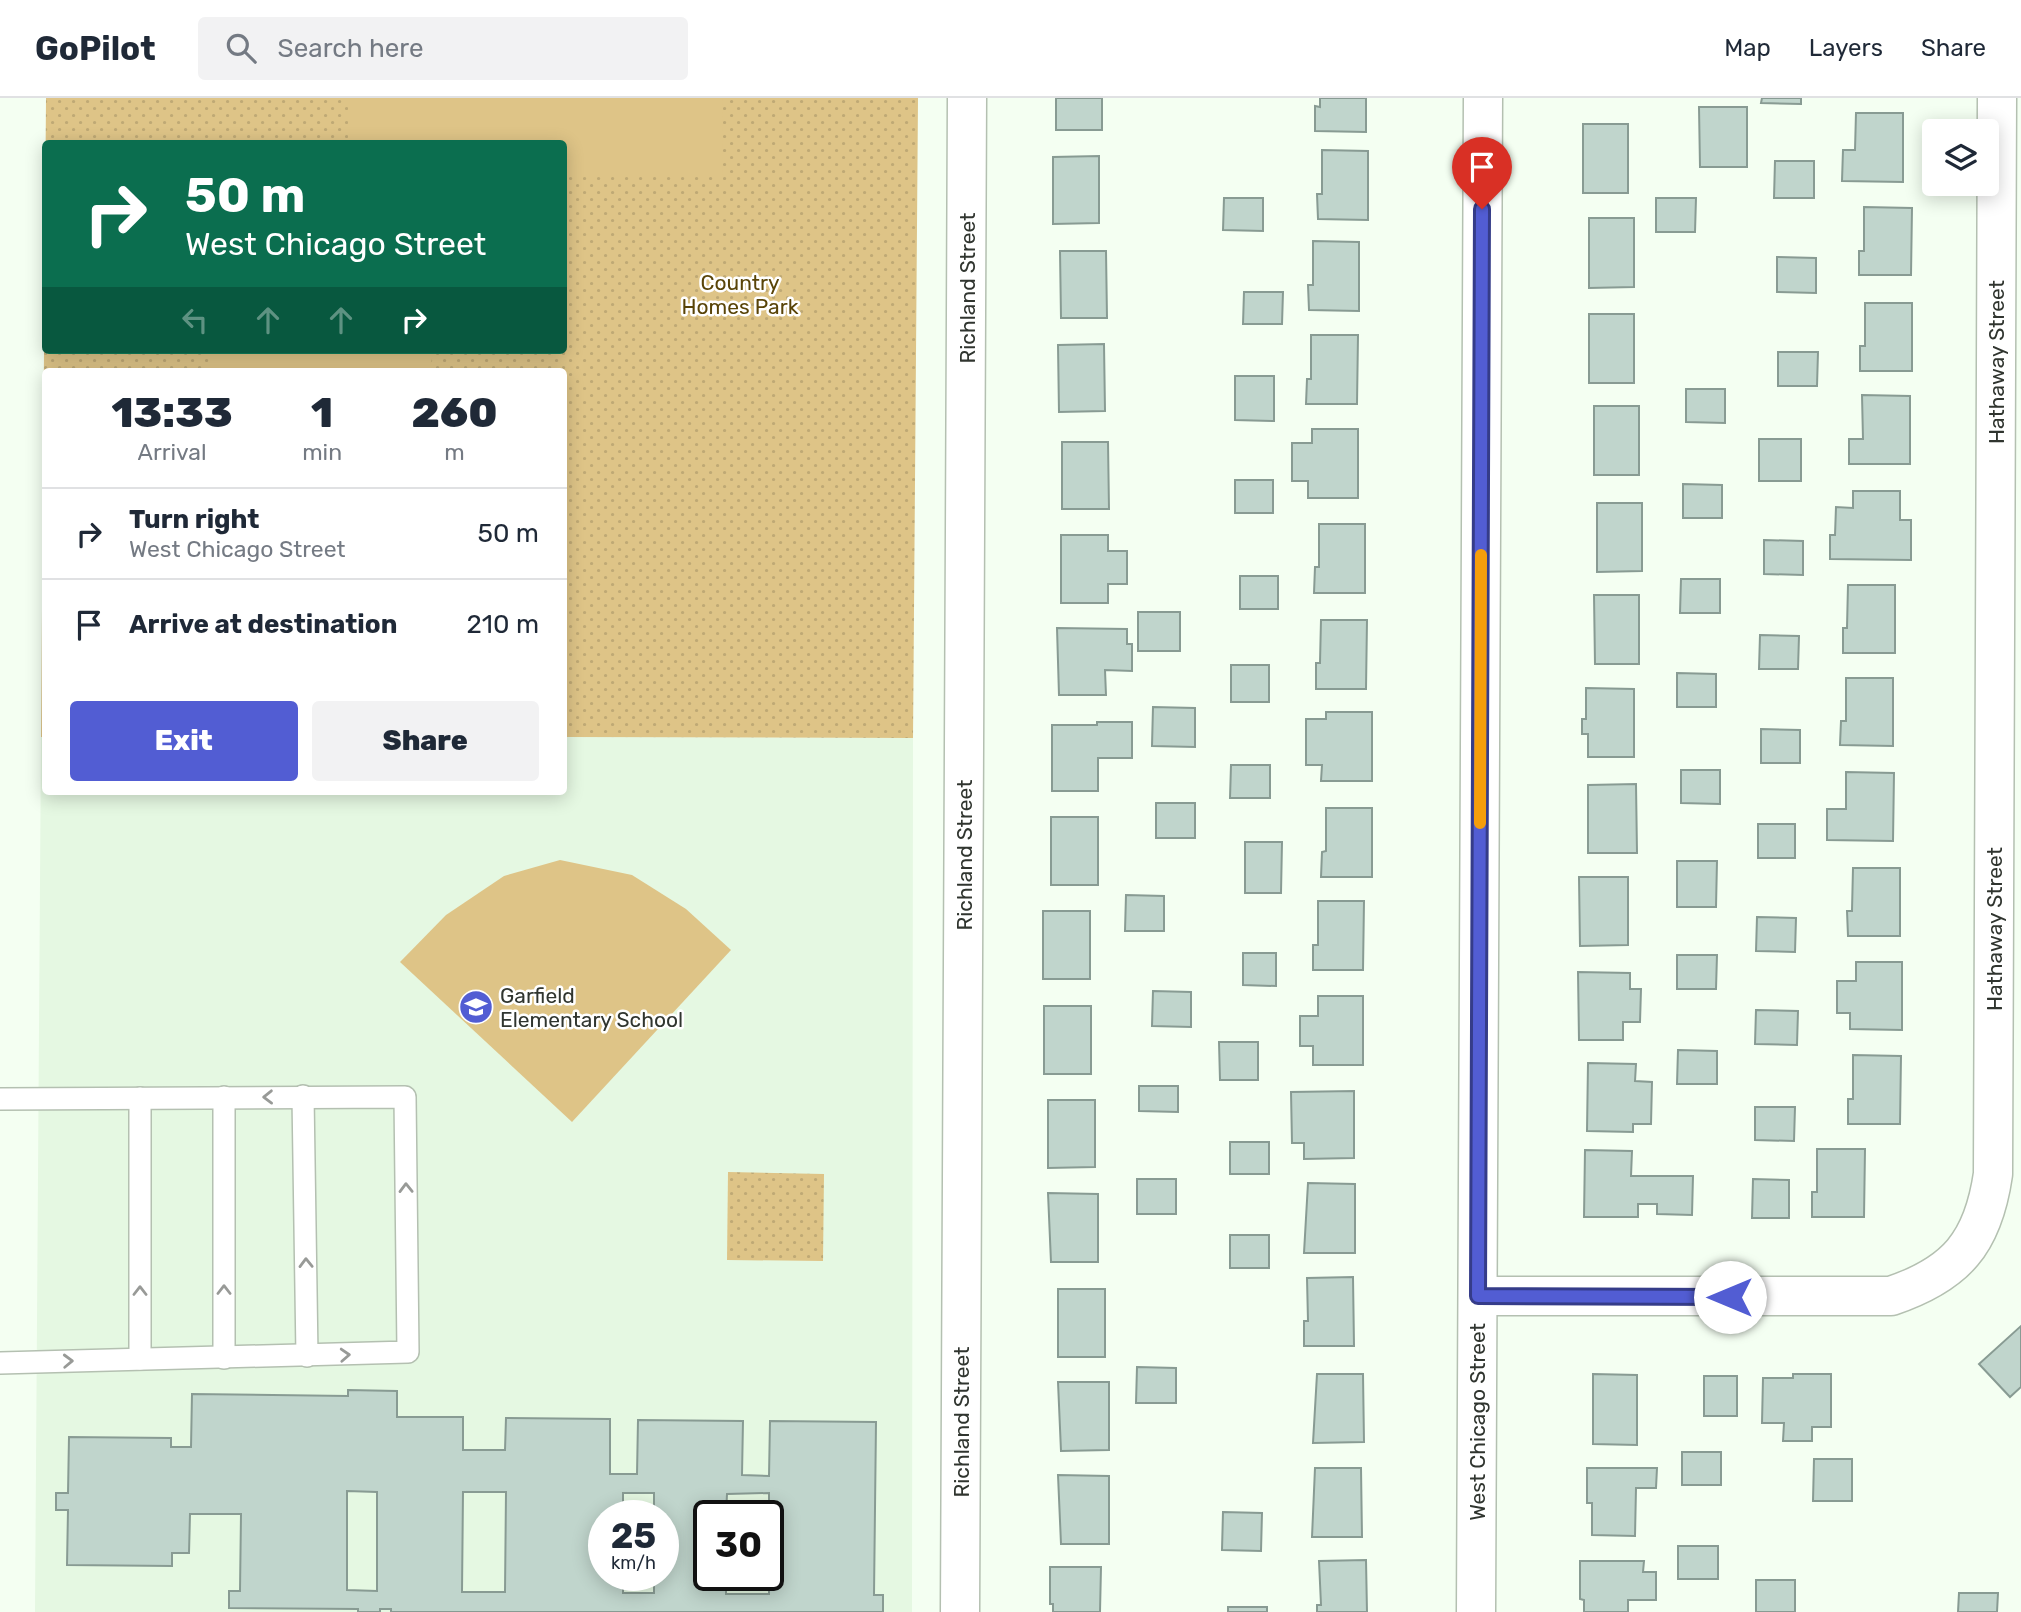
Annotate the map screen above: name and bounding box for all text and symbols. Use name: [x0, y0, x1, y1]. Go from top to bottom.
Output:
search box: [198, 17, 688, 80]
text: GoPilot: [35, 29, 156, 68]
icon: search: [222, 29, 260, 67]
text: Search here: [278, 33, 423, 64]
text: Map: [1724, 34, 1771, 62]
text: Layers: [1809, 34, 1883, 62]
text: Share: [1921, 34, 1986, 62]
map controls: [1922, 119, 1999, 196]
button: layers: [1922, 119, 1999, 196]
pin: [1452, 137, 1512, 209]
icon: arrive: [1463, 148, 1501, 186]
text: 50 m: [185, 166, 305, 224]
icon: right: [70, 168, 161, 259]
street label: Richland Street: [955, 213, 980, 364]
text: West Chicago Street: [185, 225, 486, 263]
park label: Country Homes Park: [681, 270, 799, 319]
street label: Hathaway Street: [1984, 280, 2009, 444]
icon: left: [176, 301, 214, 339]
icon: ahead: [249, 301, 287, 339]
icon: ahead: [322, 301, 360, 339]
icon: right: [395, 301, 433, 339]
text: 13:33: [111, 388, 233, 438]
text: 1: [311, 388, 333, 438]
text: 260: [412, 388, 498, 438]
text: Arrival: [138, 438, 207, 466]
text: min: [302, 438, 342, 466]
text: m: [444, 438, 465, 466]
text: Turn right: [129, 504, 259, 535]
icon: right: [70, 515, 108, 553]
text: 50 m: [478, 518, 539, 549]
text: West Chicago Street: [129, 535, 346, 563]
icon: arrive: [70, 606, 108, 644]
text: Arrive at destination: [129, 609, 397, 640]
text: 210 m: [467, 609, 539, 640]
button: Exit: [70, 701, 298, 781]
button: Share: [312, 701, 539, 781]
street label: Richland Street: [952, 780, 977, 931]
street label: Hathaway Street: [1982, 847, 2007, 1011]
place label: Garfield Elementary School: [500, 983, 683, 1032]
school or university icon: Garfield Elementary School: [457, 988, 495, 1026]
one-way arrow: [262, 1089, 273, 1104]
one-way arrow: [398, 1182, 414, 1192]
one-way arrow: [298, 1258, 314, 1268]
position arrow: [1693, 1260, 1767, 1334]
one-way arrow: [216, 1284, 232, 1295]
one-way arrow: [132, 1285, 148, 1296]
street label: West Chicago Street: [1465, 1323, 1490, 1521]
one-way arrow: [339, 1347, 350, 1362]
street label: Richland Street: [949, 1347, 974, 1498]
one-way arrow: [63, 1354, 74, 1369]
speed limit sign: 30: [693, 1500, 784, 1591]
text: 25: [611, 1515, 656, 1557]
text: km/h: [611, 1552, 656, 1574]

